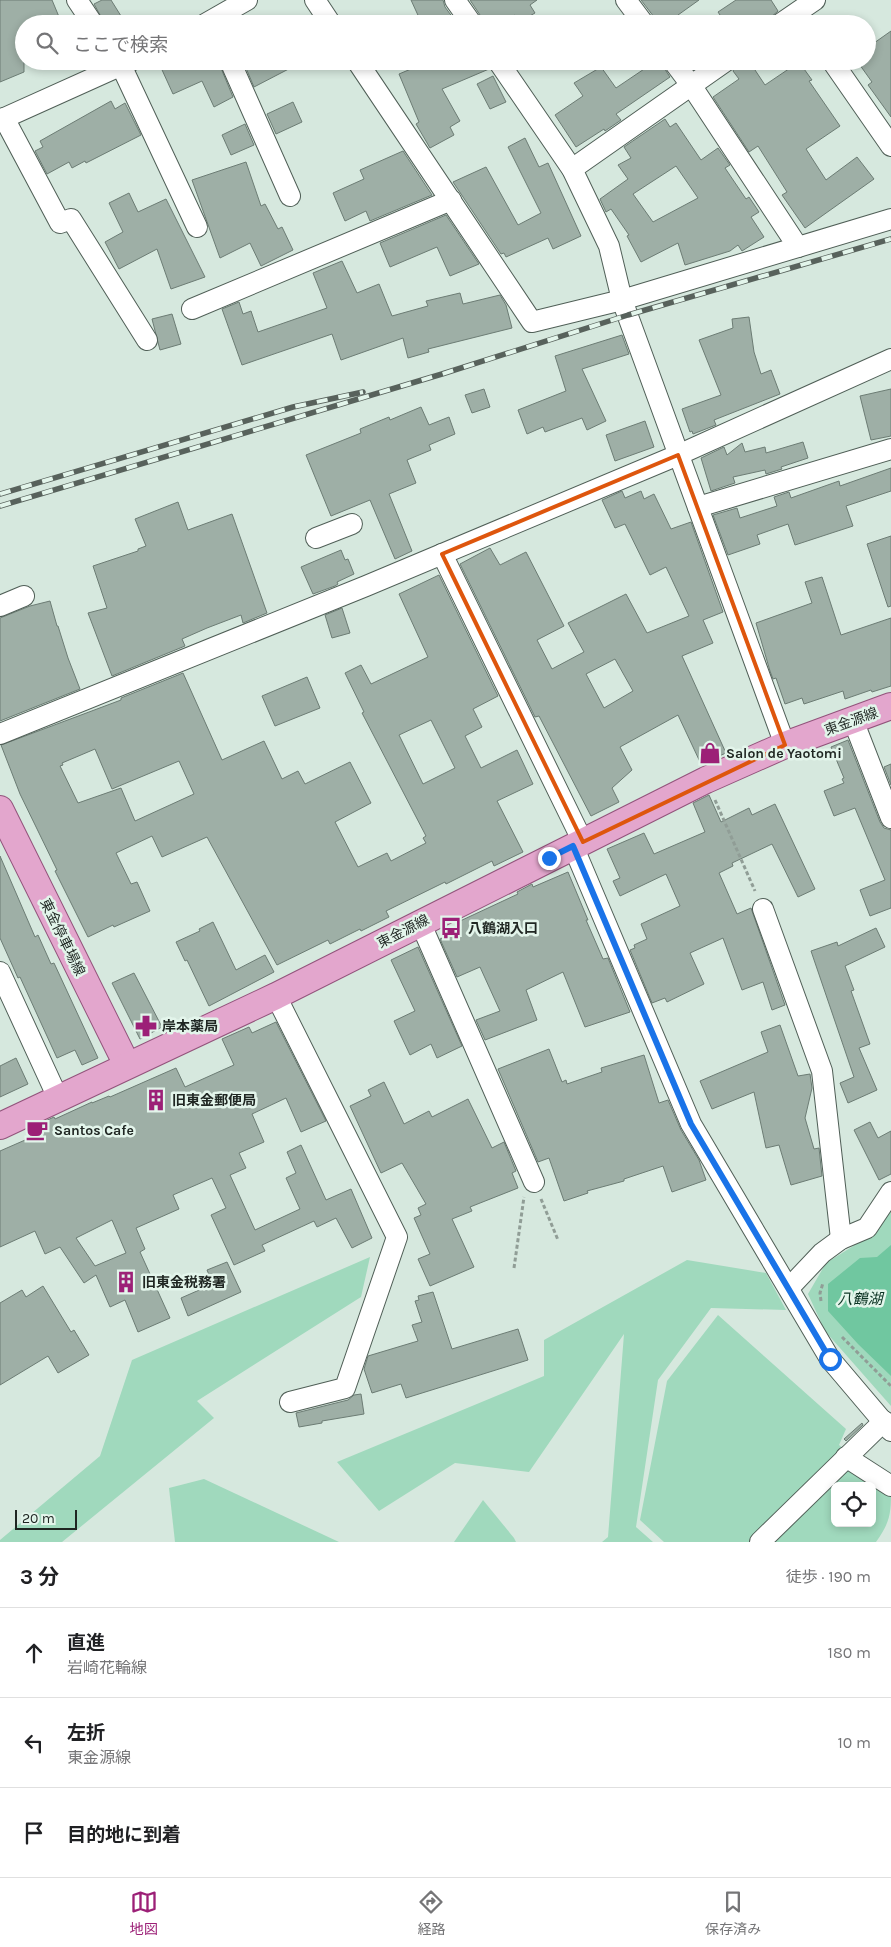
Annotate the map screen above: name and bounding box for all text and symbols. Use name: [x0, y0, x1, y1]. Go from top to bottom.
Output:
search box: [15, 15, 876, 70]
icon: search: [33, 29, 61, 57]
text: ここで検索: [73, 34, 168, 56]
street label: 東金源線: [822, 704, 880, 739]
shop icon: Salon de Yaotomi: [697, 740, 723, 766]
place label: Salon de Yaotomi: [726, 745, 842, 762]
route end: [538, 847, 561, 870]
street label: 東金停車場線: [36, 896, 89, 979]
street label: 東金源線: [374, 911, 432, 952]
bus stop icon: 八鶴湖入口: [438, 915, 464, 941]
place label: 八鶴湖入口: [468, 920, 538, 937]
pharmacy icon: 岸本薬局: [133, 1013, 159, 1039]
place label: 岸本薬局: [162, 1018, 218, 1035]
building icon: 旧東金郵便局: [143, 1087, 169, 1113]
place label: 旧東金郵便局: [172, 1092, 256, 1109]
cafe icon: Santos Cafe: [24, 1117, 50, 1143]
place label: Santos Cafe: [54, 1122, 134, 1139]
building icon: 旧東金税務署: [113, 1269, 139, 1295]
place label: 旧東金税務署: [142, 1274, 226, 1291]
water label: 八鶴湖: [837, 1290, 884, 1308]
route start: [819, 1348, 842, 1371]
map controls: [831, 1482, 876, 1527]
button: locate: [831, 1482, 876, 1527]
scale bar: [15, 1507, 78, 1530]
text: 20 m: [22, 1510, 55, 1527]
text: 3 分: [20, 1565, 59, 1589]
text: 徒歩 · 190 m: [786, 1567, 871, 1586]
text: 直進: [67, 1632, 105, 1654]
icon: ahead: [20, 1639, 48, 1667]
text: 180 m: [828, 1643, 871, 1662]
text: 岩崎花輪線: [67, 1658, 147, 1677]
text: 左折: [67, 1722, 105, 1744]
icon: left: [20, 1729, 48, 1757]
text: 10 m: [837, 1733, 871, 1752]
text: 東金源線: [67, 1748, 131, 1767]
icon: arrive: [20, 1819, 48, 1847]
text: 目的地に到着: [67, 1824, 181, 1846]
tab: 地図: [130, 1888, 158, 1938]
tab: 経路: [417, 1888, 445, 1938]
tab: 保存済み: [705, 1888, 761, 1938]

